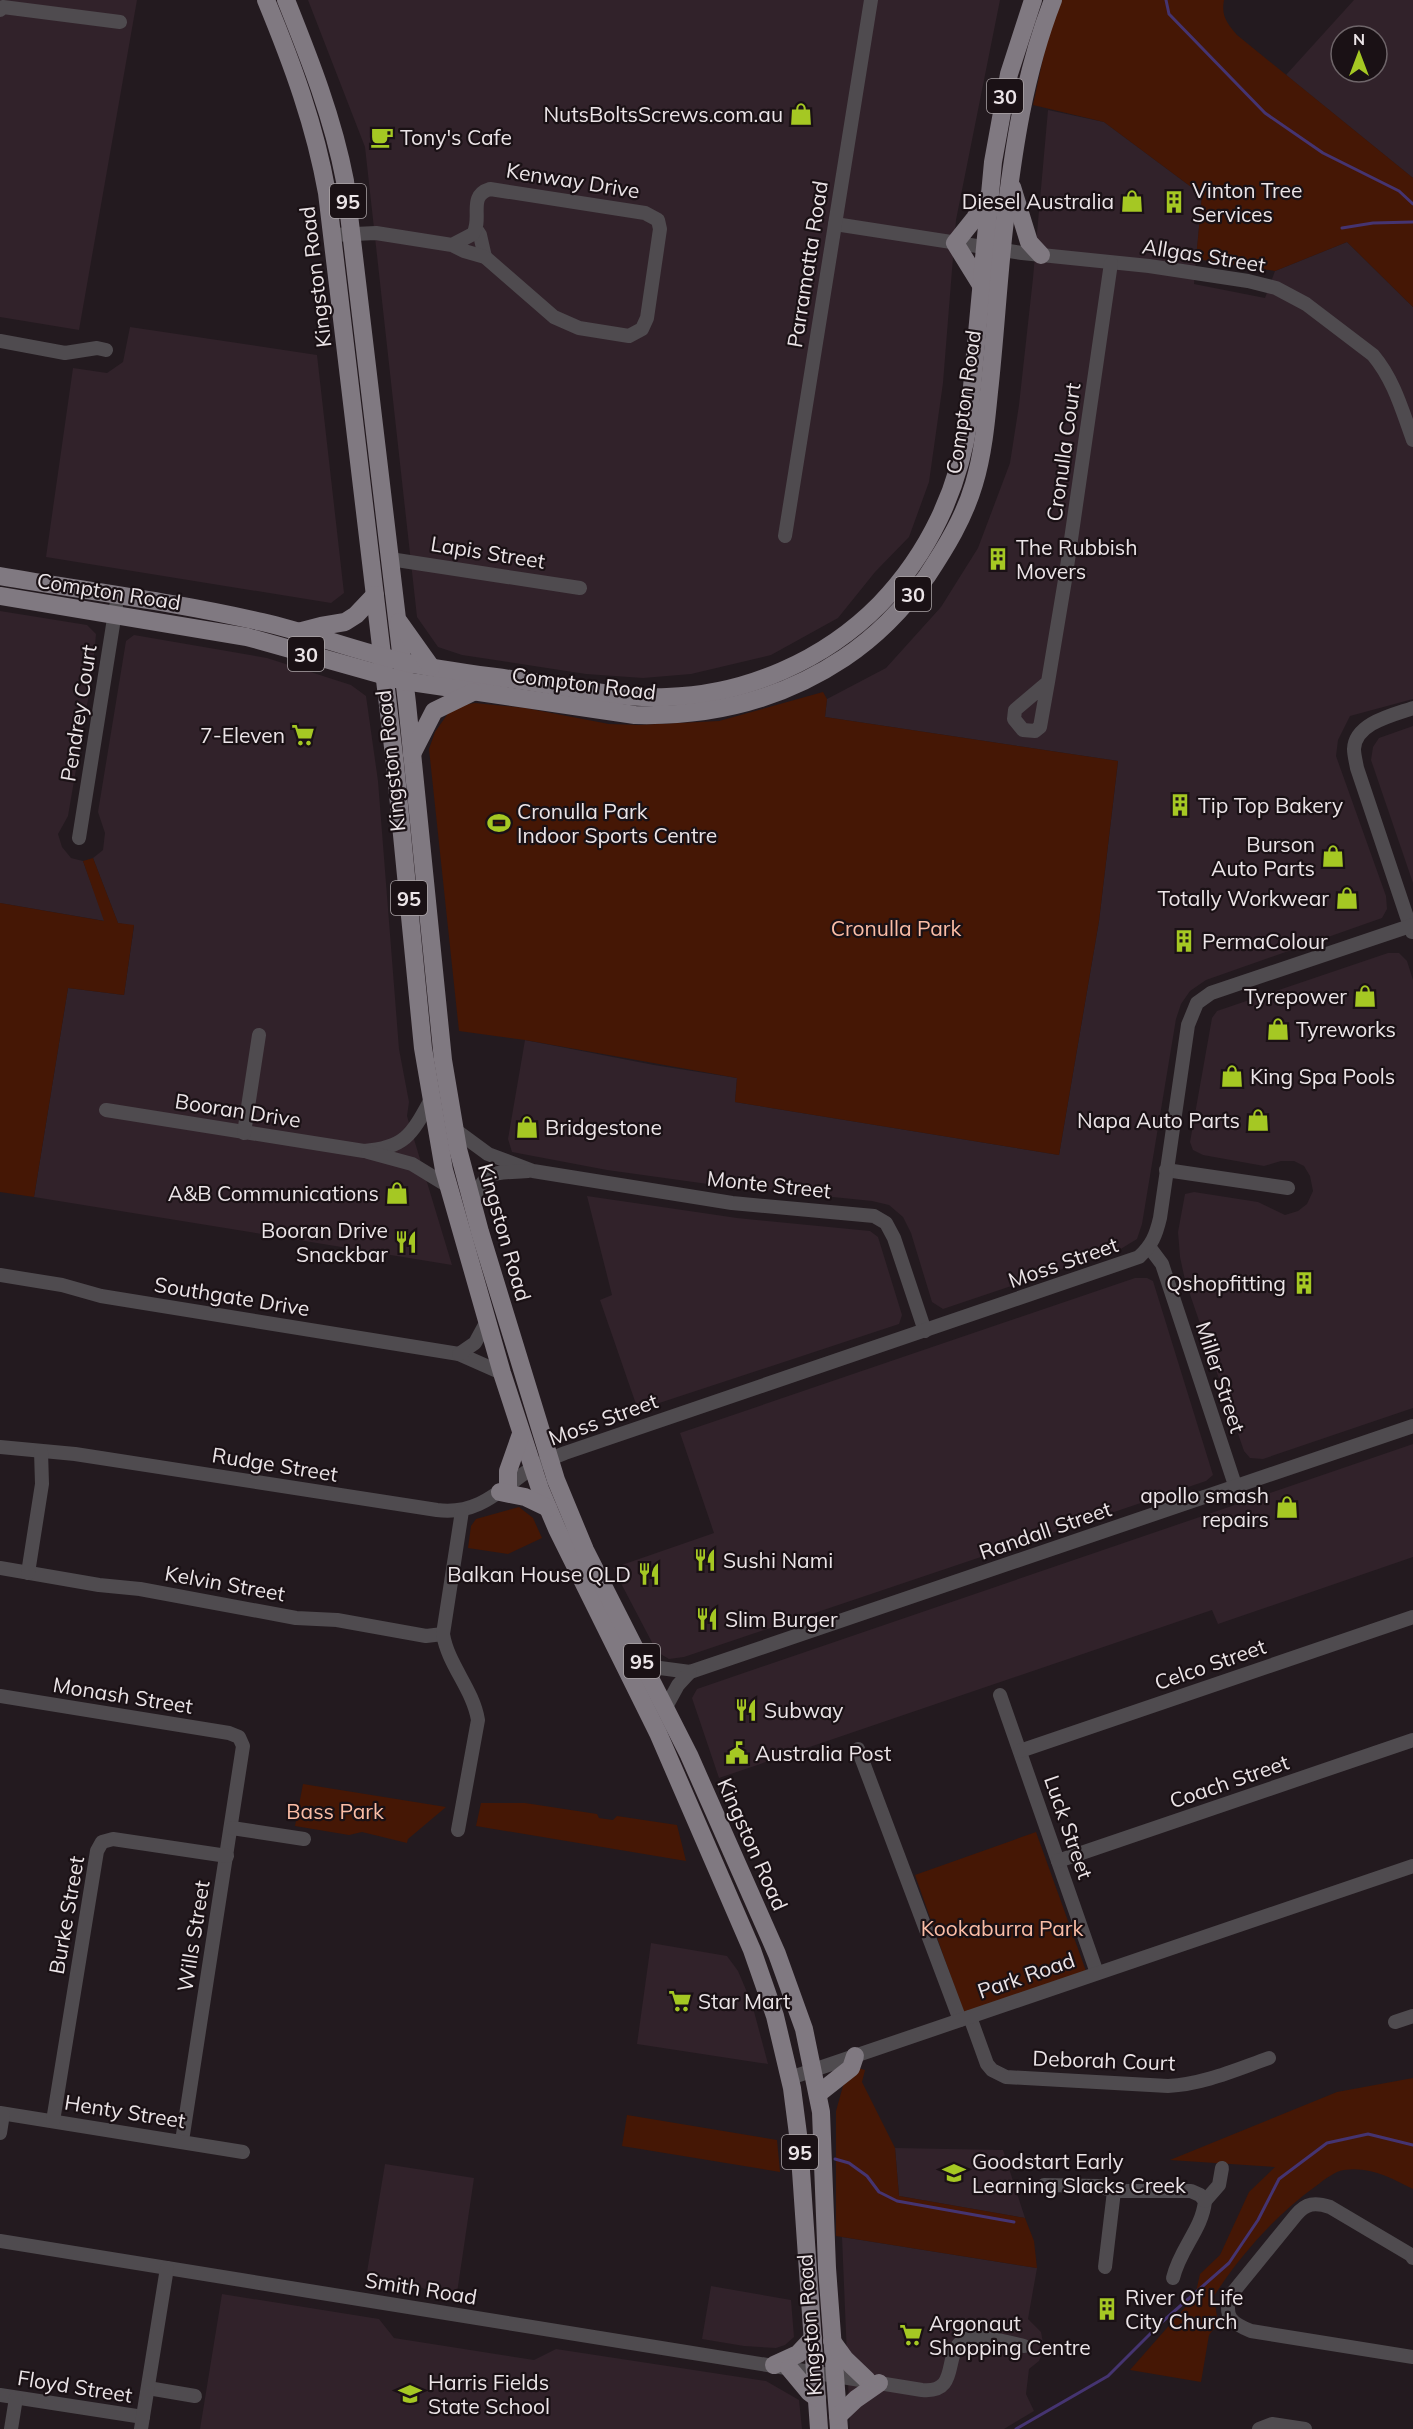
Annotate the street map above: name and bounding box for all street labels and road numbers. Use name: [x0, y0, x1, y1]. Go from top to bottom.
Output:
road number: 30: [987, 79, 1023, 113]
street label: Kenway Drive: [504, 157, 642, 203]
street label: Parramatta Road: [781, 179, 833, 349]
road number: 95: [330, 184, 366, 218]
street label: Kingston Road: [293, 205, 337, 349]
street label: Allgas Street: [1140, 232, 1268, 278]
street label: Compton Road: [940, 328, 986, 476]
street label: Cronulla Court: [1040, 381, 1086, 523]
street label: Lapis Street: [429, 530, 547, 574]
street label: Compton Road: [35, 567, 183, 615]
road number: 30: [895, 577, 931, 611]
road number: 30: [288, 637, 324, 671]
street label: Pendrey Court: [54, 643, 102, 783]
street label: Compton Road: [510, 661, 658, 705]
street label: Kingston Road: [370, 689, 410, 833]
road number: 95: [391, 881, 427, 915]
street label: Booran Drive: [173, 1087, 303, 1133]
street label: Kingston Road: [473, 1160, 537, 1304]
street label: Monte Street: [706, 1165, 832, 1203]
street label: Moss Street: [1005, 1231, 1121, 1293]
street label: Southgate Drive: [152, 1271, 312, 1321]
street label: Miller Street: [1191, 1318, 1251, 1436]
street label: Moss Street: [545, 1387, 661, 1451]
street label: Rudge Street: [210, 1441, 340, 1487]
street label: Randall Street: [975, 1495, 1115, 1565]
street label: Kelvin Street: [163, 1560, 287, 1606]
street label: Celco Street: [1151, 1633, 1269, 1695]
road number: 95: [624, 1644, 660, 1678]
street label: Monash Street: [51, 1671, 195, 1719]
street label: Coach Street: [1166, 1748, 1292, 1814]
street label: Luck Street: [1039, 1772, 1099, 1882]
street label: Kingston Road: [712, 1774, 794, 1914]
street label: Burke Street: [43, 1854, 89, 1976]
street label: Wills Street: [171, 1878, 215, 1994]
street label: Park Road: [974, 1946, 1078, 2004]
street label: Deborah Court: [1032, 2045, 1176, 2075]
street label: Henty Street: [63, 2089, 187, 2133]
road number: 95: [782, 2135, 818, 2169]
street label: Kingston Road: [791, 2253, 827, 2397]
street label: Smith Road: [363, 2266, 479, 2310]
street label: Floyd Street: [16, 2364, 134, 2408]

